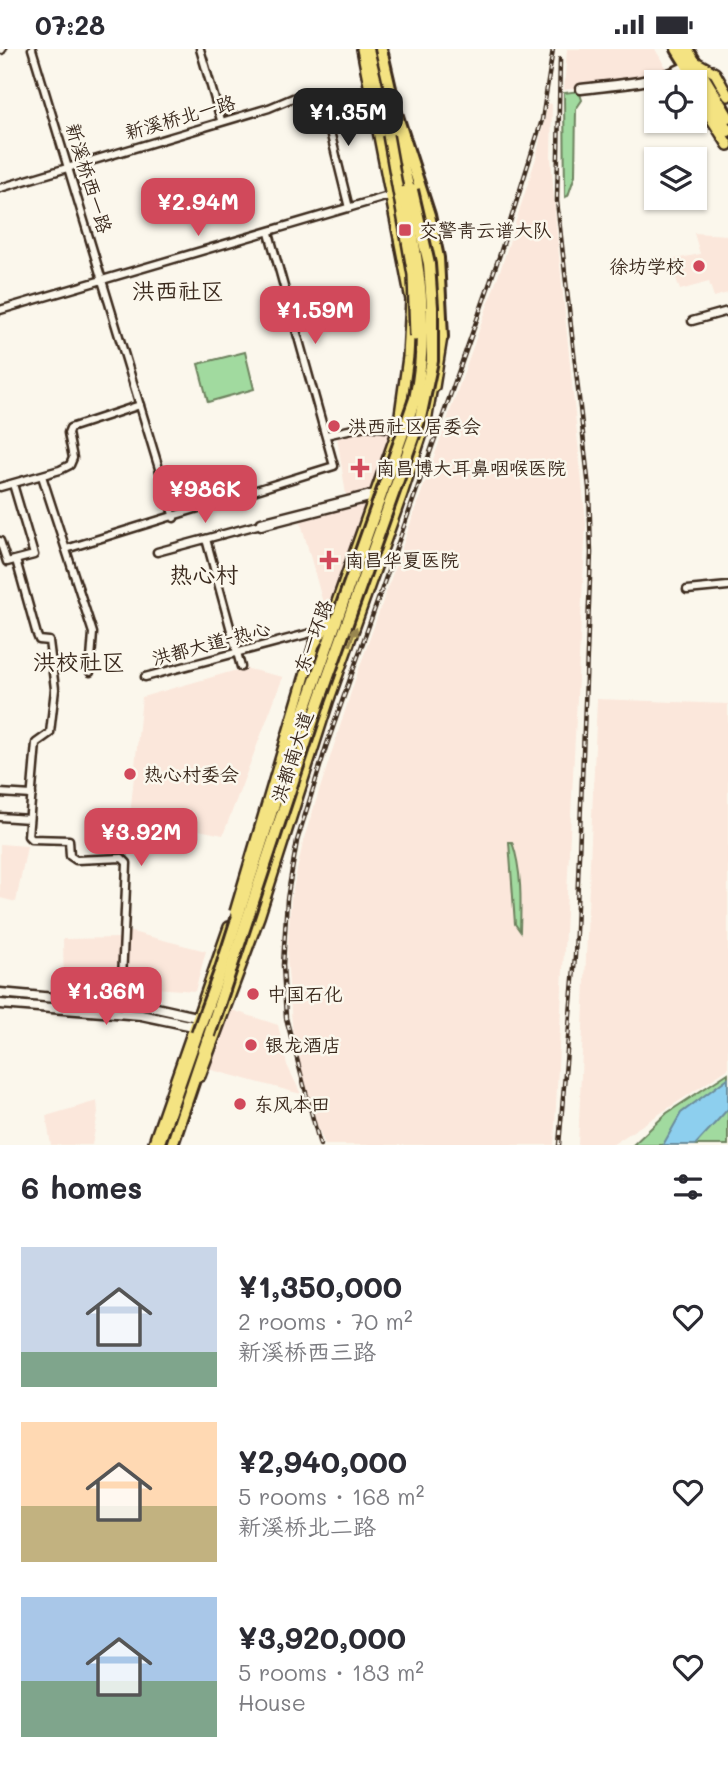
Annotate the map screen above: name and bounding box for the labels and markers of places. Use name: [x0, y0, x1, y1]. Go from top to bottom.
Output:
pin: ¥1.35M: [291, 89, 405, 148]
pin: ¥2.94M: [141, 179, 255, 238]
place label: 交警青云谱大队: [419, 217, 552, 242]
marker: 交警青云谱大队: [397, 222, 413, 238]
place label: 徐坊学校: [609, 253, 685, 278]
marker: 徐坊学校: [691, 258, 707, 274]
pin: ¥1.59M: [258, 287, 372, 346]
place label: 洪西社区居委会: [348, 413, 481, 438]
marker: 洪西社区居委会: [326, 418, 342, 434]
place label: 南昌博大耳鼻咽喉医院: [376, 455, 566, 480]
marker: 南昌博大耳鼻咽喉医院: [350, 458, 370, 478]
pin: ¥986K: [156, 465, 254, 525]
place label: 南昌华夏医院: [345, 547, 459, 572]
marker: 南昌华夏医院: [319, 550, 339, 570]
place label: 热心村委会: [144, 761, 239, 786]
marker: 热心村委会: [122, 766, 138, 782]
pin: ¥3.92M: [84, 809, 198, 868]
pin: ¥1.36M: [49, 967, 163, 1027]
place label: 中国石化: [267, 981, 343, 1006]
marker: 中国石化: [245, 986, 261, 1002]
place label: 银龙酒店: [265, 1032, 341, 1057]
marker: 银龙酒店: [243, 1037, 259, 1053]
place label: 东风本田: [254, 1091, 330, 1116]
marker: 东风本田: [232, 1096, 248, 1112]

